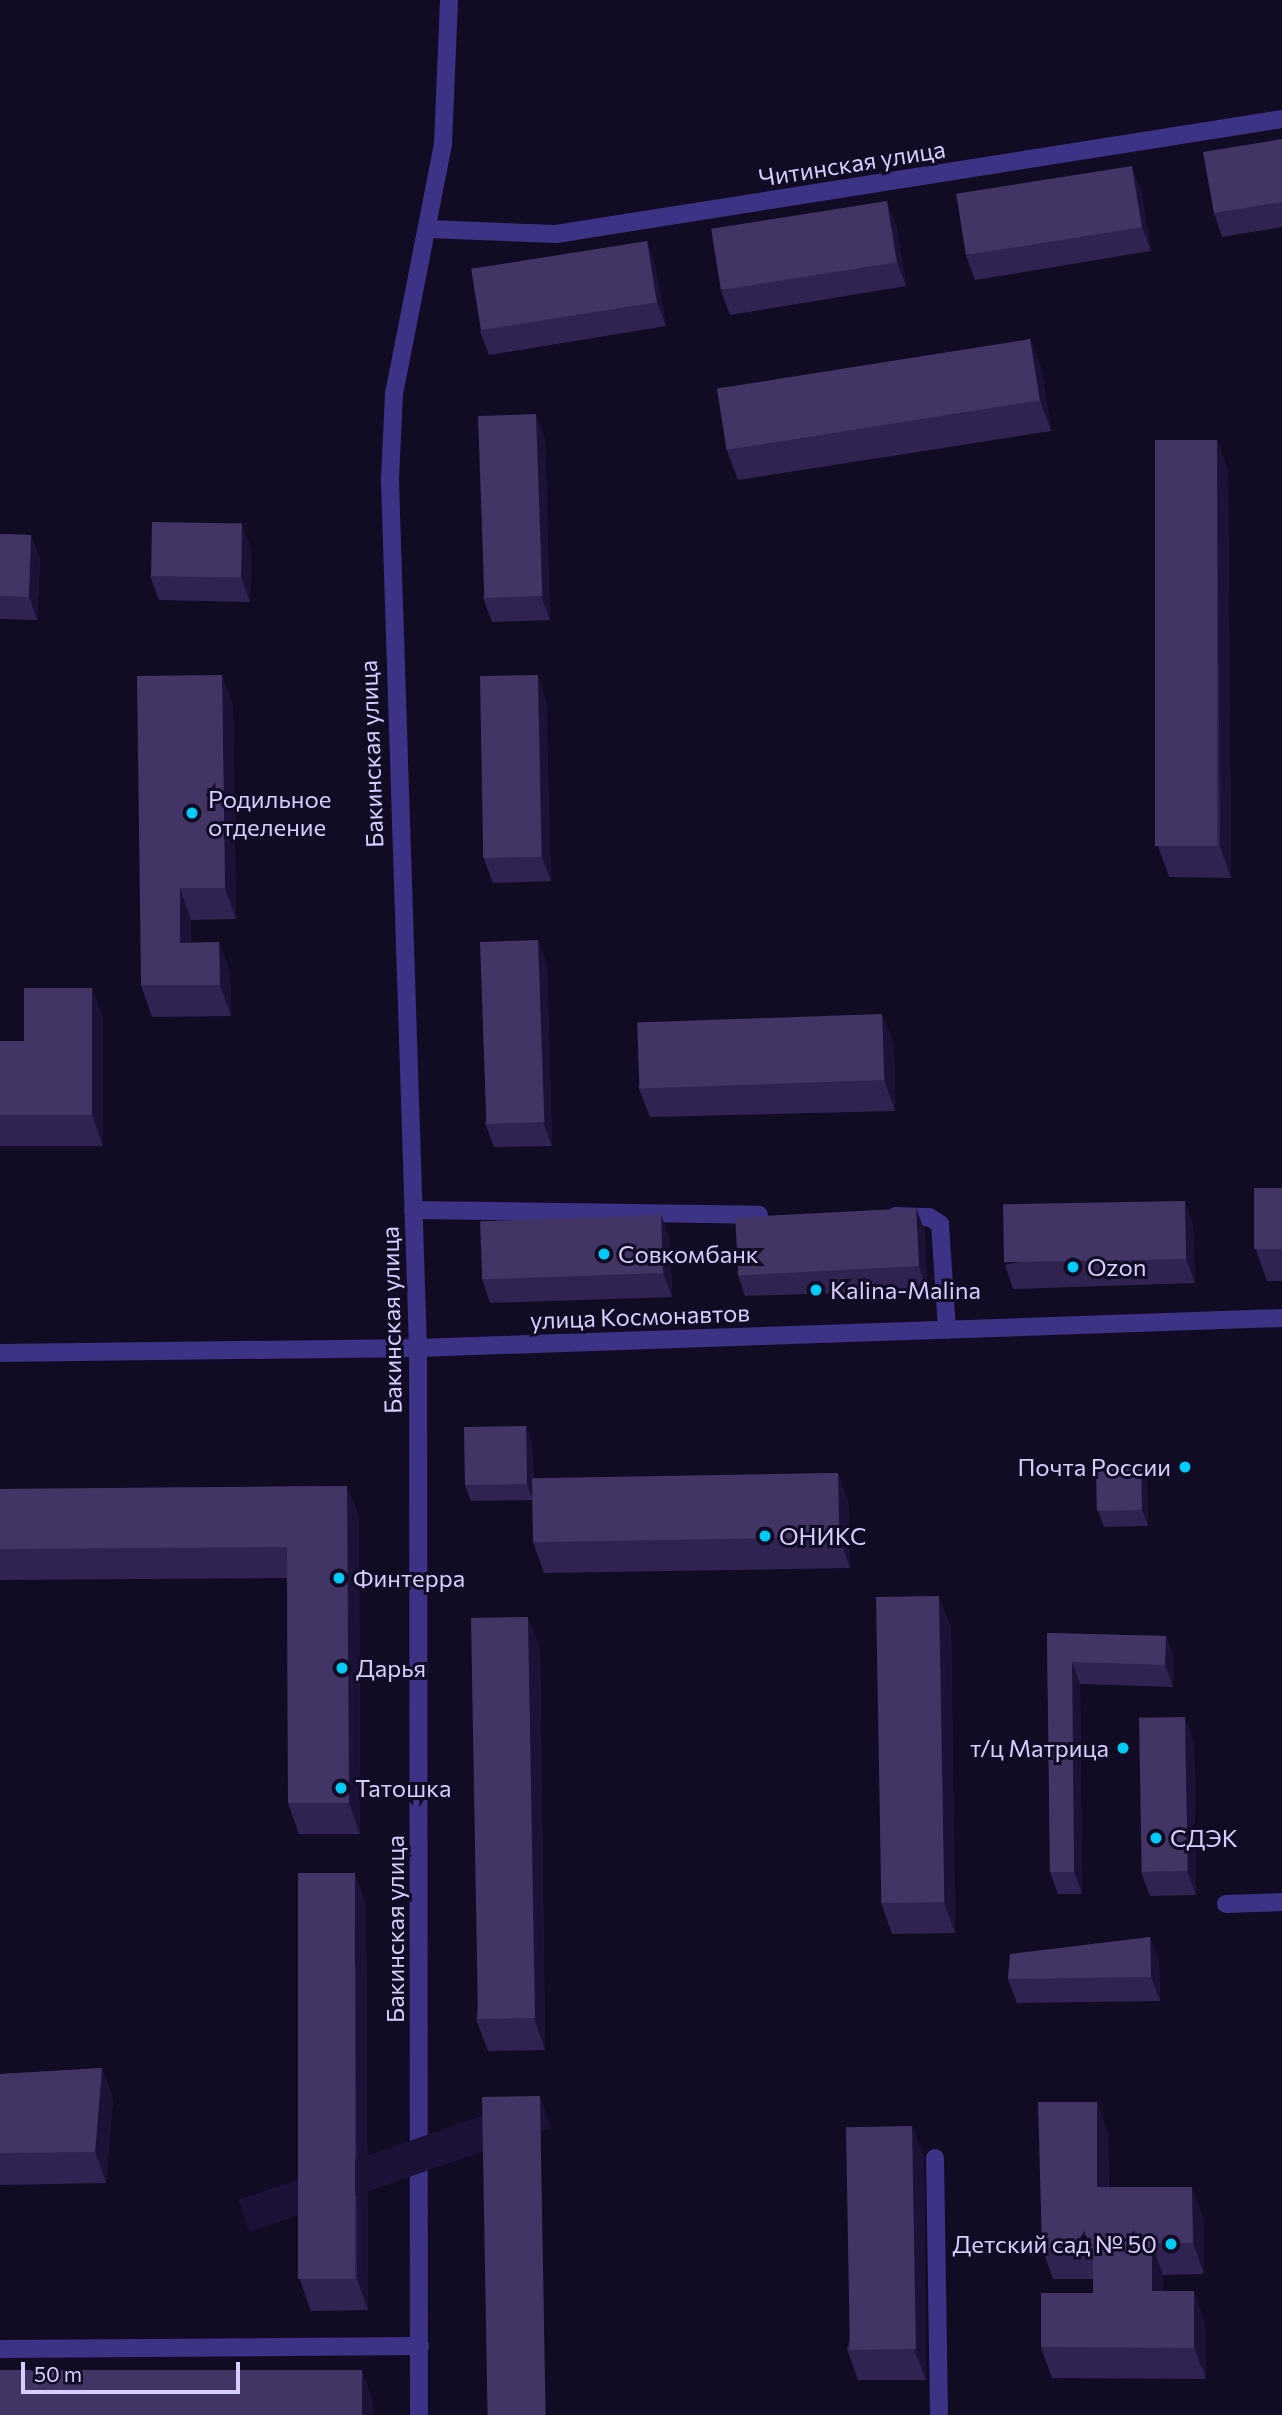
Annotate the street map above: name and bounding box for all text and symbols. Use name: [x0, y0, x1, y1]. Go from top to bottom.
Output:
street label: Читинская улица: [757, 134, 947, 192]
street label: Бакинская улица: [353, 660, 389, 848]
place label: Родильное отделение: [208, 785, 331, 841]
marker: Родильное отделение: [182, 803, 202, 823]
street label: Бакинская улица: [375, 1226, 407, 1414]
place label: Совкомбанк: [618, 1240, 759, 1268]
marker: Совкомбанк: [596, 1246, 612, 1262]
place label: Ozon: [1087, 1253, 1147, 1281]
marker: Ozon: [1065, 1259, 1081, 1275]
place label: Kalina-Malina: [830, 1276, 981, 1304]
marker: Kalina-Malina: [808, 1282, 824, 1298]
street label: улица Космонавтов: [530, 1298, 750, 1334]
place label: Почта России: [1017, 1453, 1171, 1481]
marker: Почта России: [1177, 1459, 1193, 1475]
place label: ОНИКС: [779, 1522, 866, 1550]
marker: ОНИКС: [757, 1528, 773, 1544]
place label: Финтерра: [353, 1564, 465, 1592]
marker: Финтерра: [331, 1570, 347, 1586]
place label: Дарья: [356, 1654, 426, 1682]
marker: Дарья: [334, 1660, 350, 1676]
place label: т/ц Матрица: [970, 1734, 1109, 1762]
marker: т/ц Матрица: [1115, 1740, 1131, 1756]
place label: Татошка: [355, 1774, 451, 1802]
marker: Татошка: [333, 1780, 349, 1796]
place label: СДЭК: [1170, 1824, 1238, 1852]
marker: СДЭК: [1148, 1830, 1164, 1846]
street label: Бакинская улица: [381, 1835, 409, 2023]
place label: Детский сад № 50: [952, 2230, 1157, 2258]
marker: Детский сад № 50: [1163, 2236, 1179, 2252]
scale bar: [24, 2348, 243, 2392]
text: 50 m: [34, 2361, 82, 2386]

